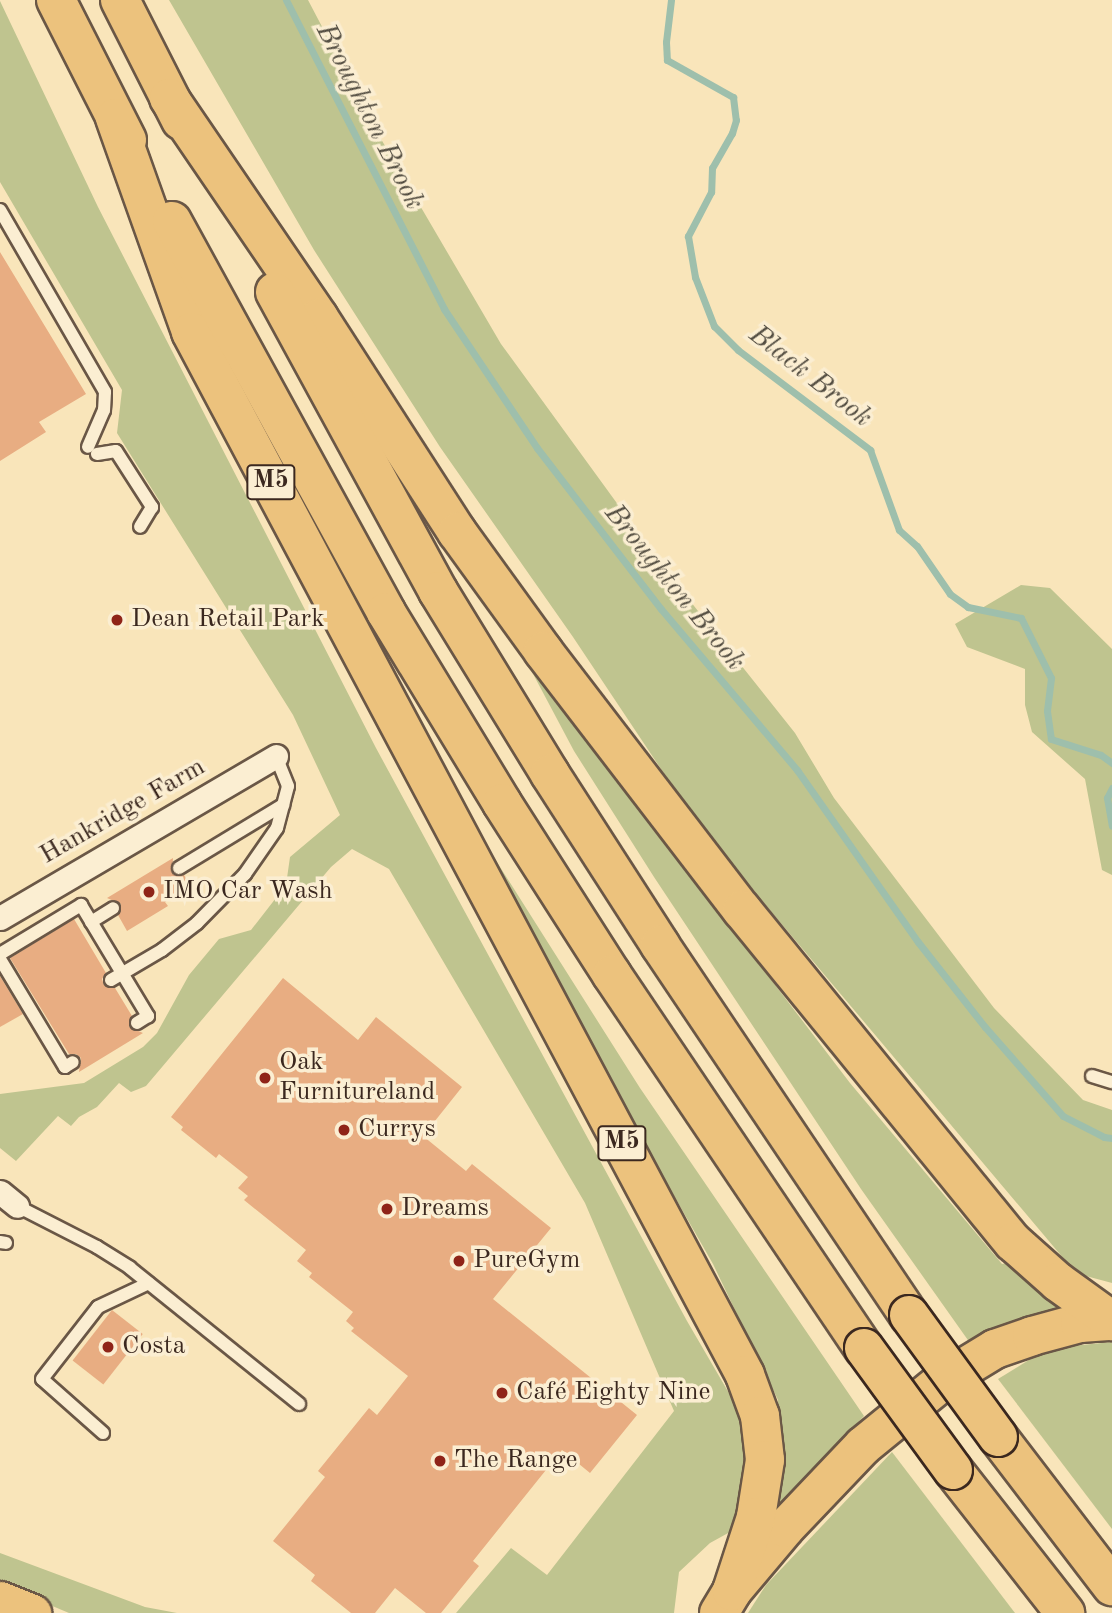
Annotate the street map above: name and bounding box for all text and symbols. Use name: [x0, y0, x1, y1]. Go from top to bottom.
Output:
water label: Broughton Brook: [308, 18, 430, 216]
water label: Black Brook: [742, 319, 878, 435]
road number: M5: [245, 462, 297, 503]
water label: Broughton Brook: [597, 498, 751, 678]
place label: Dean Retail Park: [131, 604, 325, 636]
marker: Dean Retail Park: [109, 612, 125, 628]
street label: Hankridge Farm: [35, 752, 211, 872]
place label: IMO Car Wash: [163, 876, 333, 908]
marker: IMO Car Wash: [141, 884, 157, 900]
place label: Oak Furnitureland: [279, 1047, 435, 1108]
marker: Oak Furnitureland: [257, 1070, 273, 1086]
place label: Currys: [358, 1114, 436, 1146]
marker: Currys: [336, 1122, 352, 1138]
road number: M5: [596, 1122, 648, 1163]
place label: Dreams: [401, 1193, 489, 1225]
marker: Dreams: [379, 1201, 395, 1217]
place label: PureGym: [473, 1245, 580, 1277]
marker: PureGym: [451, 1253, 467, 1269]
place label: Costa: [122, 1331, 186, 1363]
marker: Costa: [100, 1339, 116, 1355]
place label: Café Eighty Nine: [516, 1377, 710, 1409]
marker: Café Eighty Nine: [494, 1385, 510, 1401]
place label: The Range: [454, 1445, 577, 1477]
marker: The Range: [432, 1453, 448, 1469]

